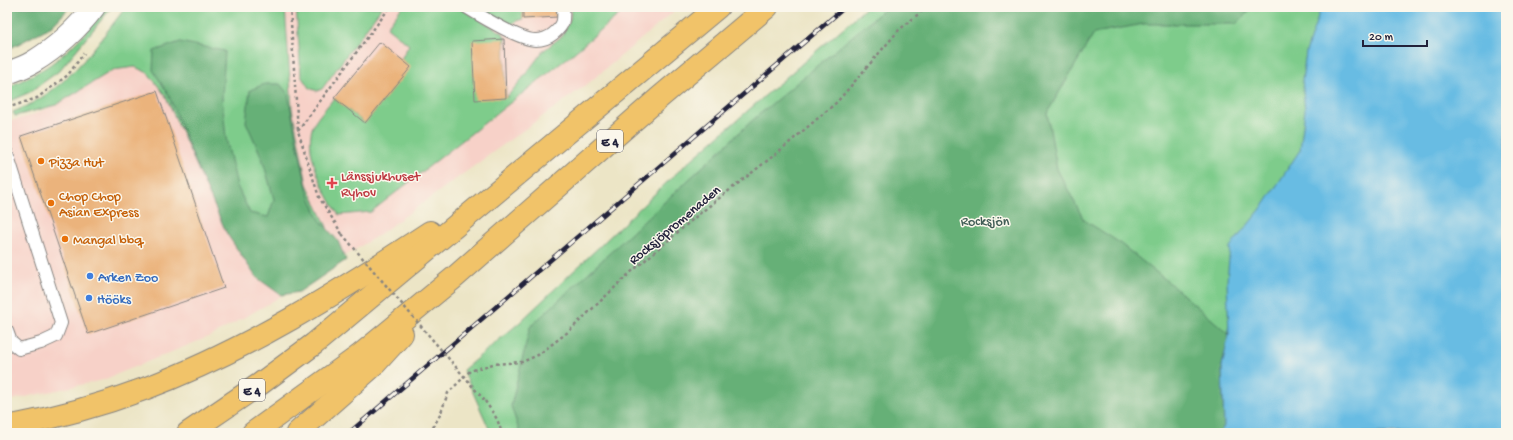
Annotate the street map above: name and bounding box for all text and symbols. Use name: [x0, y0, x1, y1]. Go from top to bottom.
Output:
scale bar: [1363, 22, 1427, 48]
text: 20 m: [1369, 31, 1394, 45]
road number: E 4: [597, 130, 623, 152]
place label: Pizza Hut: [48, 155, 105, 172]
marker: Pizza Hut: [36, 156, 46, 166]
place label: Länssjukhuset Ryhov: [341, 169, 421, 202]
marker: Länssjukhuset Ryhov: [326, 177, 338, 189]
street label: Rocksjöpromenaden: [626, 182, 725, 269]
place label: Chop Chop Asian Express: [59, 189, 139, 222]
marker: Chop Chop Asian Express: [46, 198, 56, 208]
park label: Rocksjön: [961, 214, 1010, 231]
place label: Mangal bbq: [73, 233, 145, 250]
marker: Mangal bbq: [60, 234, 70, 244]
place label: Arken Zoo: [98, 270, 158, 287]
marker: Arken Zoo: [85, 271, 95, 281]
place label: Hööks: [97, 292, 132, 309]
marker: Hööks: [84, 293, 94, 303]
road number: E 4: [239, 379, 265, 401]

